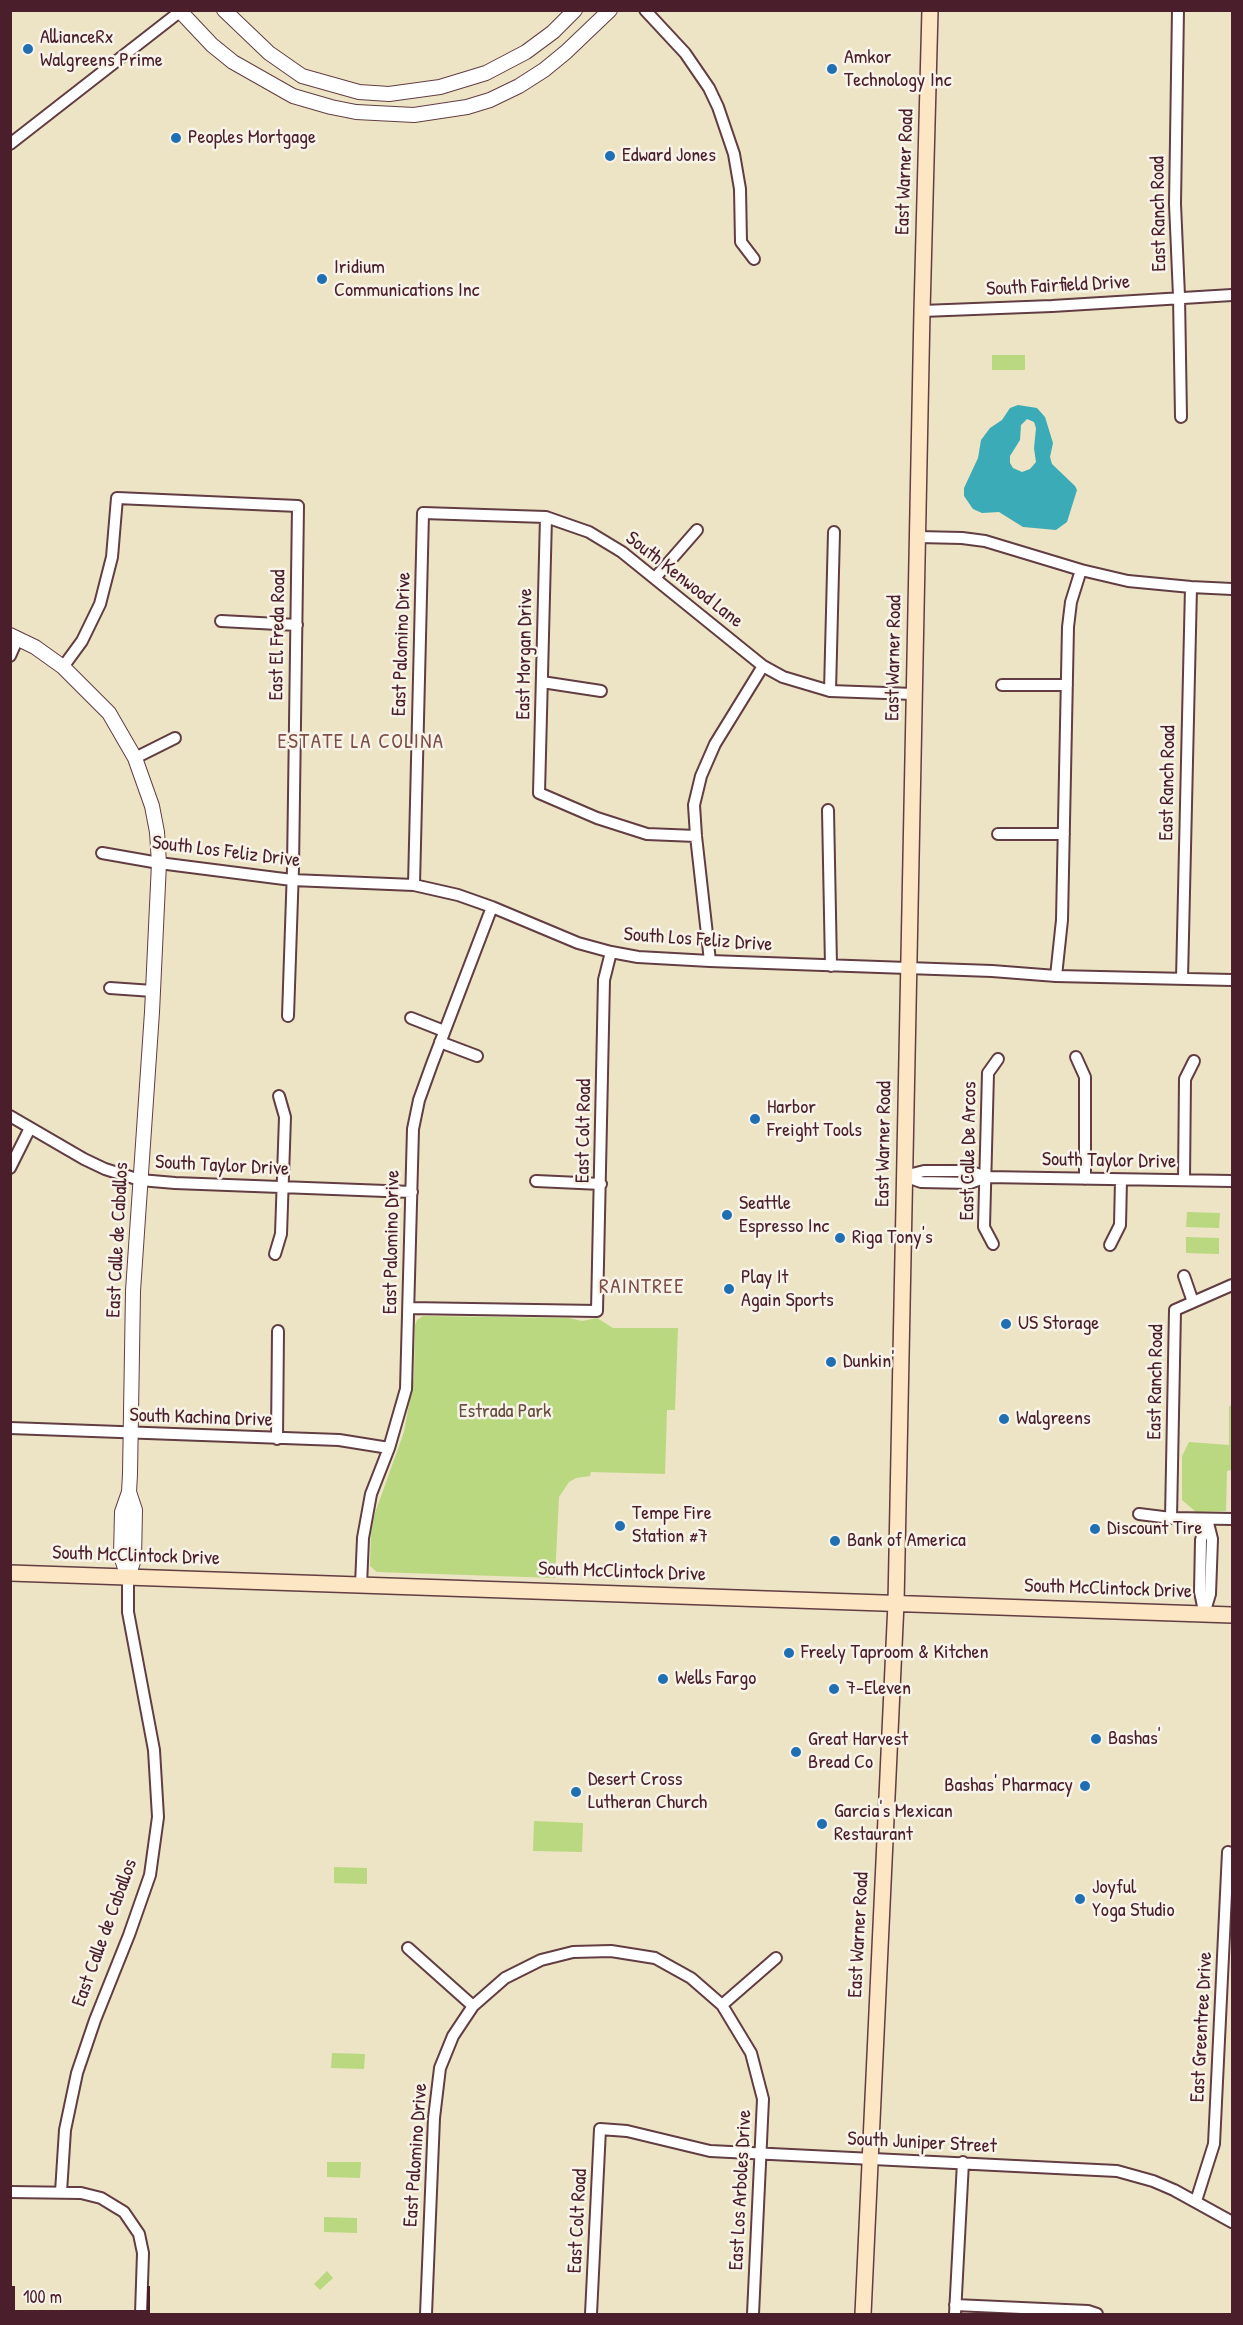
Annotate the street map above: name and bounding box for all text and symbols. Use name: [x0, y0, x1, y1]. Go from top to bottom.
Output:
place label: AllianceRx Walgreens Prime: [40, 26, 163, 73]
marker: AllianceRx Walgreens Prime: [21, 42, 35, 56]
place label: Amkor Technology Inc: [844, 46, 951, 93]
marker: Amkor Technology Inc: [825, 62, 839, 76]
street label: East Warner Road: [891, 109, 919, 235]
place label: Peoples Mortgage: [188, 126, 316, 150]
marker: Peoples Mortgage: [169, 131, 183, 145]
place label: Edward Jones: [622, 144, 716, 168]
marker: Edward Jones: [603, 149, 617, 163]
street label: East Ranch Road: [1146, 156, 1172, 272]
place label: Iridium Communications Inc: [334, 256, 480, 303]
street label: South Fairfield Drive: [985, 270, 1131, 302]
marker: Iridium Communications Inc: [315, 272, 329, 286]
street label: South Kenwood Lane: [620, 527, 748, 633]
street label: East El Freda Road: [265, 569, 291, 701]
street label: East Palomino Drive: [387, 572, 417, 716]
street label: East Morgan Drive: [512, 588, 538, 720]
street label: East Warner Road: [881, 595, 907, 721]
street label: East Ranch Road: [1155, 725, 1181, 841]
district label: ESTATE LA COLINA: [277, 729, 445, 755]
street label: South Los Feliz Drive: [151, 831, 301, 873]
street label: South Los Feliz Drive: [623, 923, 773, 957]
street label: East Colt Road: [571, 1079, 597, 1183]
street label: East Warner Road: [871, 1081, 897, 1207]
street label: East Calle De Arcos: [956, 1081, 982, 1221]
place label: Harbor Freight Tools: [767, 1096, 862, 1143]
marker: Harbor Freight Tools: [748, 1112, 762, 1126]
street label: South Taylor Drive: [1042, 1148, 1176, 1174]
street label: South Taylor Drive: [154, 1151, 290, 1181]
street label: East Calle de Caballos: [102, 1162, 134, 1318]
street label: East Palomino Drive: [379, 1170, 405, 1314]
place label: Seattle Espresso Inc: [739, 1192, 829, 1239]
marker: Seattle Espresso Inc: [720, 1208, 734, 1222]
place label: Riga Tony's: [852, 1226, 933, 1250]
marker: Riga Tony's: [833, 1231, 847, 1245]
place label: Play It Again Sports: [741, 1266, 834, 1313]
district label: RAINTREE: [599, 1274, 685, 1300]
marker: Play It Again Sports: [722, 1282, 736, 1296]
place label: US Storage: [1018, 1312, 1099, 1336]
marker: US Storage: [999, 1317, 1013, 1331]
street label: East Ranch Road: [1143, 1324, 1169, 1440]
place label: Dunkin': [843, 1350, 895, 1374]
marker: Dunkin': [824, 1355, 838, 1369]
park label: Estrada Park: [459, 1400, 551, 1424]
street label: South Kachina Drive: [129, 1404, 273, 1432]
place label: Walgreens: [1016, 1407, 1091, 1431]
marker: Walgreens: [997, 1412, 1011, 1426]
place label: Tempe Fire Station #7: [632, 1502, 712, 1549]
place label: Discount Tire: [1107, 1517, 1203, 1541]
marker: Tempe Fire Station #7: [613, 1519, 627, 1533]
marker: Discount Tire: [1088, 1522, 1102, 1536]
place label: Bank of America: [847, 1529, 966, 1553]
marker: Bank of America: [828, 1534, 842, 1548]
street label: South McClintock Drive: [52, 1541, 220, 1571]
street label: South McClintock Drive: [538, 1557, 706, 1587]
street label: South McClintock Drive: [1024, 1574, 1192, 1604]
place label: Freely Taproom & Kitchen: [801, 1641, 988, 1665]
marker: Freely Taproom & Kitchen: [782, 1646, 796, 1660]
place label: Wells Fargo: [675, 1667, 756, 1691]
marker: Wells Fargo: [656, 1672, 670, 1686]
place label: 7-Eleven: [846, 1677, 911, 1701]
marker: 7-Eleven: [827, 1682, 841, 1696]
place label: Bashas': [1108, 1727, 1161, 1751]
place label: Great Harvest Bread Co: [808, 1728, 908, 1775]
marker: Bashas': [1089, 1732, 1103, 1746]
marker: Great Harvest Bread Co: [789, 1745, 803, 1759]
place label: Desert Cross Lutheran Church: [588, 1768, 707, 1815]
place label: Bashas' Pharmacy: [944, 1774, 1073, 1798]
marker: Bashas' Pharmacy: [1078, 1779, 1092, 1793]
marker: Desert Cross Lutheran Church: [569, 1785, 583, 1799]
place label: Garcia's Mexican Restaurant: [834, 1800, 953, 1847]
marker: Garcia's Mexican Restaurant: [815, 1817, 829, 1831]
street label: East Calle de Caballos: [67, 1856, 143, 2010]
street label: East Warner Road: [844, 1872, 874, 1998]
place label: Joyful Yoga Studio: [1092, 1876, 1175, 1923]
marker: Joyful Yoga Studio: [1073, 1892, 1087, 1906]
street label: East Greentree Drive: [1186, 1951, 1218, 2103]
street label: East Palomino Drive: [399, 2082, 433, 2228]
street label: East Los Arboles Drive: [725, 2109, 757, 2271]
street label: South Juniper Street: [847, 2127, 997, 2159]
street label: East Colt Road: [563, 2168, 593, 2274]
scale bar: [15, 2274, 153, 2312]
text: 100 m: [23, 2284, 62, 2309]

